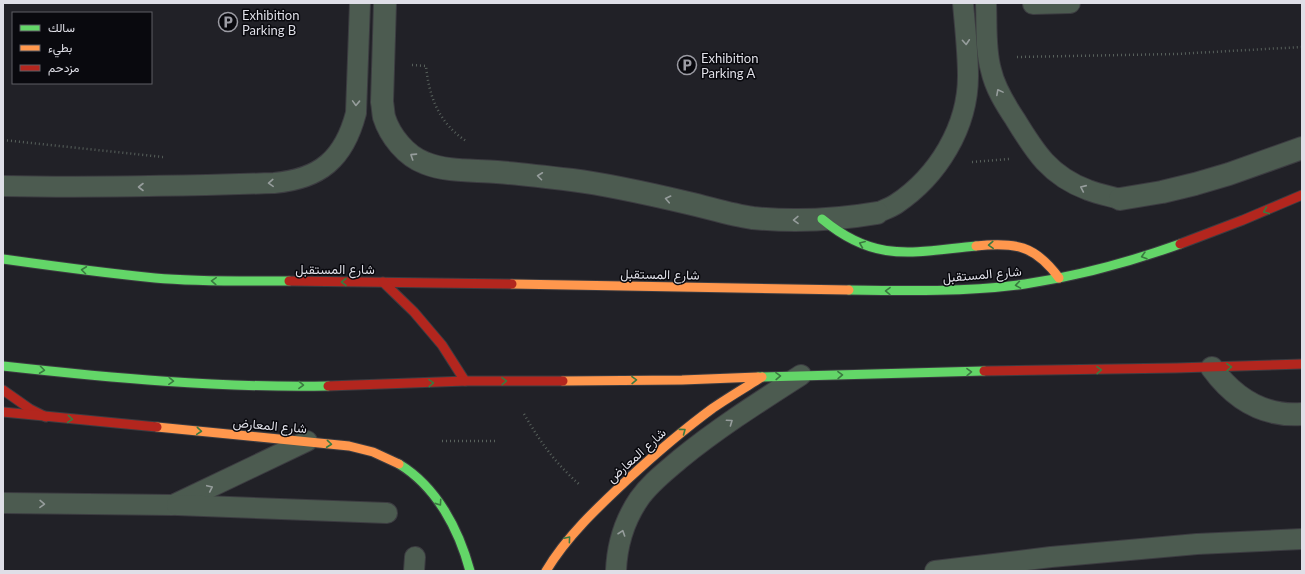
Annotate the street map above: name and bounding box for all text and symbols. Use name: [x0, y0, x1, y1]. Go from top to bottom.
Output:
place label: Exhibition Parking B: [242, 7, 299, 38]
parking icon: Exhibition Parking B: [217, 11, 239, 33]
legend: [12, 12, 152, 84]
text: سالك: [48, 20, 75, 35]
one-way arrow: [961, 39, 970, 45]
text: بطيء: [48, 40, 72, 58]
place label: Exhibition Parking A: [701, 50, 758, 81]
parking icon: Exhibition Parking A: [676, 54, 698, 76]
text: مزدحم: [48, 60, 79, 76]
one-way arrow: [996, 89, 1004, 97]
one-way arrow: [352, 100, 361, 106]
one-way arrow: [410, 153, 417, 161]
one-way arrow: [537, 172, 543, 181]
one-way arrow: [268, 178, 274, 187]
one-way arrow: [138, 183, 144, 191]
one-way arrow: [1079, 185, 1087, 193]
one-way arrow: [665, 195, 671, 203]
one-way arrow: [1263, 206, 1270, 214]
one-way arrow: [793, 215, 799, 224]
one-way arrow: [988, 240, 994, 249]
one-way arrow: [859, 241, 866, 249]
one-way arrow: [1141, 251, 1148, 260]
street label: شارع المستقبل: [295, 261, 375, 279]
street label: شارع المستقبل: [942, 263, 1022, 287]
street label: شارع المستقبل: [620, 265, 700, 285]
one-way arrow: [81, 266, 87, 275]
one-way arrow: [211, 276, 217, 285]
one-way arrow: [341, 278, 347, 286]
one-way arrow: [1015, 280, 1021, 289]
one-way arrow: [885, 287, 891, 295]
one-way arrow: [1226, 363, 1232, 371]
one-way arrow: [39, 365, 45, 374]
one-way arrow: [1096, 365, 1102, 374]
one-way arrow: [966, 368, 972, 376]
one-way arrow: [837, 370, 843, 379]
one-way arrow: [775, 372, 781, 380]
one-way arrow: [168, 376, 174, 385]
one-way arrow: [631, 376, 637, 384]
one-way arrow: [501, 377, 507, 385]
one-way arrow: [428, 379, 434, 387]
one-way arrow: [298, 381, 304, 390]
one-way arrow: [67, 414, 73, 423]
street label: شارع المعارض: [232, 414, 308, 438]
one-way arrow: [726, 420, 733, 427]
street label: شارع المعارض: [603, 424, 670, 487]
one-way arrow: [196, 427, 202, 436]
one-way arrow: [679, 429, 686, 436]
one-way arrow: [325, 439, 332, 448]
one-way arrow: [206, 485, 213, 493]
one-way arrow: [434, 498, 441, 505]
one-way arrow: [39, 500, 45, 508]
one-way arrow: [618, 529, 626, 536]
one-way arrow: [564, 537, 571, 544]

